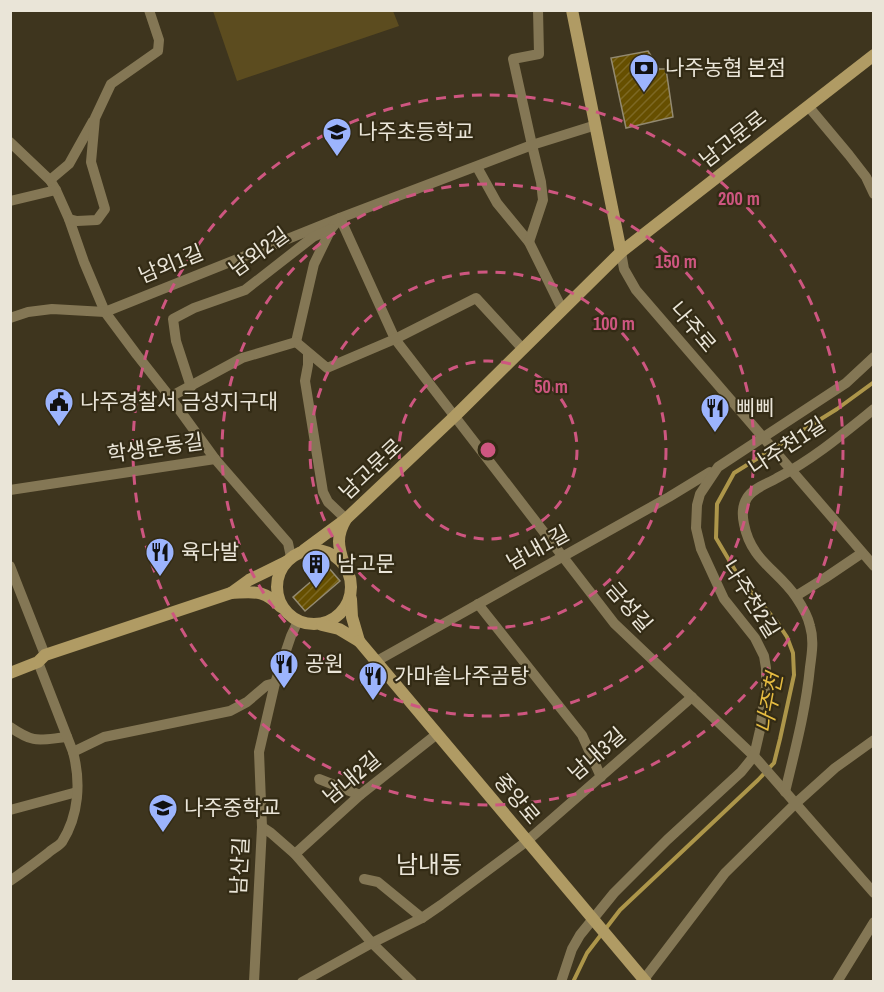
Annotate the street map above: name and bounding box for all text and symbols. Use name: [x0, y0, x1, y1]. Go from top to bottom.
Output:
bank icon: 나주농협 본점: [628, 52, 660, 94]
place label: 나주농협 본점: [665, 53, 786, 82]
street label: 남고문로: [693, 103, 772, 174]
school or university icon: 나주초등학교: [321, 116, 353, 158]
place label: 나주초등학교: [358, 117, 474, 146]
text: 200 m: [718, 186, 760, 211]
street label: 남외2길: [223, 220, 295, 283]
street label: 남외1길: [134, 237, 208, 290]
text: 150 m: [655, 249, 697, 274]
street label: 나주로: [664, 295, 723, 358]
text: 100 m: [593, 311, 635, 336]
text: 50 m: [534, 374, 568, 399]
public building icon: 나주경찰서 금성지구대: [43, 386, 75, 428]
place label: 나주경찰서 금성지구대: [80, 387, 278, 416]
restaurant icon: 삐삐: [699, 392, 731, 434]
place label: 삐삐: [736, 393, 775, 422]
street label: 나주천1길: [742, 410, 831, 481]
street label: 학생운동길: [105, 426, 205, 469]
street label: 남고문로: [333, 432, 409, 506]
centre of rings: [478, 440, 498, 460]
street label: 남내1길: [501, 519, 574, 577]
restaurant icon: 육다발: [144, 536, 176, 578]
place label: 육다발: [181, 537, 239, 566]
building icon: 남고문: [300, 548, 332, 590]
place label: 남고문: [337, 549, 395, 578]
street label: 나주천2길: [716, 554, 787, 643]
street label: 금성길: [599, 575, 659, 638]
restaurant icon: 공원: [268, 648, 300, 690]
place label: 공원: [305, 649, 344, 678]
restaurant icon: 가마솥나주곰탕: [357, 660, 389, 702]
place label: 가마솥나주곰탕: [394, 661, 529, 690]
water label: 나주천: [748, 668, 790, 736]
street label: 남내3길: [562, 721, 632, 787]
street label: 남내2길: [316, 745, 387, 810]
street label: 중앙로: [488, 767, 547, 830]
school or university icon: 나주중학교: [147, 792, 179, 834]
place label: 나주중학교: [184, 793, 281, 822]
street label: 남산길: [224, 836, 255, 896]
district label: 남내동: [396, 848, 462, 880]

